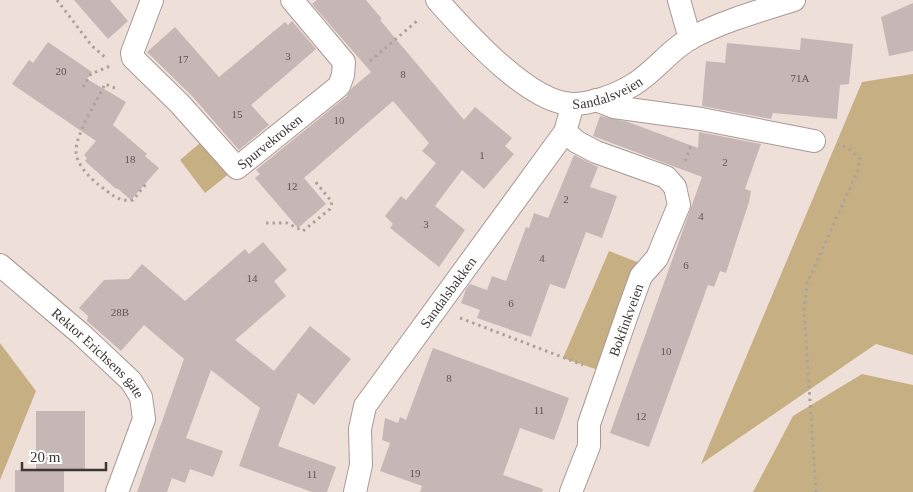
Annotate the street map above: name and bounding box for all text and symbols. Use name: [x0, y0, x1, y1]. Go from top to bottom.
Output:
house number: 3: [285, 50, 291, 62]
house number: 17: [178, 53, 189, 65]
house number: 20: [56, 65, 67, 77]
house number: 8: [400, 68, 406, 80]
house number: 71A: [791, 72, 810, 84]
street label: Sandalsveien: [572, 74, 646, 112]
house number: 15: [232, 108, 243, 120]
street label: Spurvekroken: [235, 112, 305, 173]
house number: 10: [334, 114, 345, 126]
house number: 1: [479, 149, 485, 161]
house number: 18: [125, 153, 136, 165]
house number: 2: [722, 156, 728, 168]
house number: 12: [287, 180, 298, 192]
house number: 2: [563, 193, 569, 205]
house number: 4: [698, 210, 704, 222]
house number: 3: [423, 218, 429, 230]
house number: 4: [539, 252, 545, 264]
street label: Sandalsbakken: [418, 254, 479, 331]
house number: 6: [683, 259, 689, 271]
house number: 14: [247, 272, 258, 284]
street label: Bokfinkveien: [606, 282, 647, 359]
house number: 6: [508, 297, 514, 309]
street label: Rektor Erichsens gate: [49, 305, 147, 401]
house number: 28B: [111, 306, 129, 318]
house number: 10: [661, 345, 672, 357]
house number: 8: [446, 372, 452, 384]
house number: 11: [534, 404, 544, 416]
house number: 12: [636, 410, 647, 422]
scale bar: [22, 440, 106, 472]
text: 20 m: [30, 449, 61, 465]
house number: 19: [410, 467, 421, 479]
house number: 11: [307, 468, 317, 480]

